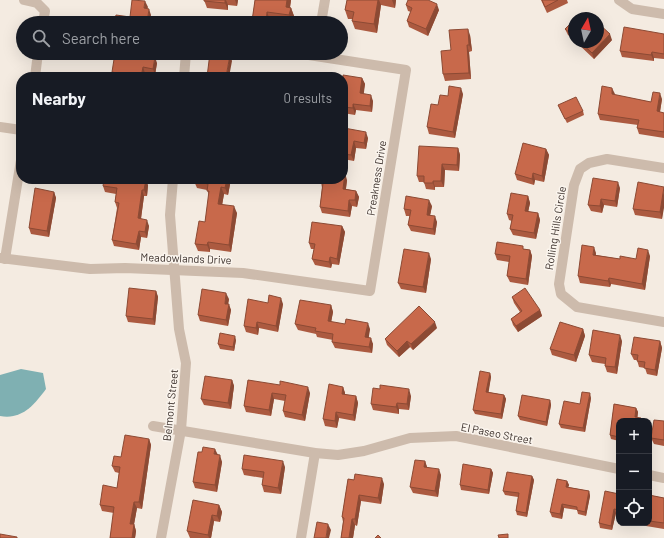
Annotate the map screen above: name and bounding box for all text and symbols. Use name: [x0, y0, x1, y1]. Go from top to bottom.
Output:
north arrow: [568, 12, 604, 48]
search box: [16, 16, 348, 60]
icon: search: [30, 27, 52, 49]
text: Search here: [62, 29, 140, 47]
text: Nearby: [32, 88, 86, 108]
text: 0 results: [283, 90, 332, 106]
street label: Preakness Drive: [364, 139, 388, 217]
street label: Rolling Hills Circle: [542, 185, 568, 271]
street label: Meadowlands Drive: [140, 250, 232, 266]
street label: Belmont Street: [160, 368, 180, 442]
map controls: [616, 418, 652, 526]
button: +: [616, 418, 652, 454]
street label: El Paseo Street: [460, 420, 534, 446]
button: −: [616, 454, 652, 490]
button: locate: [616, 490, 652, 526]

